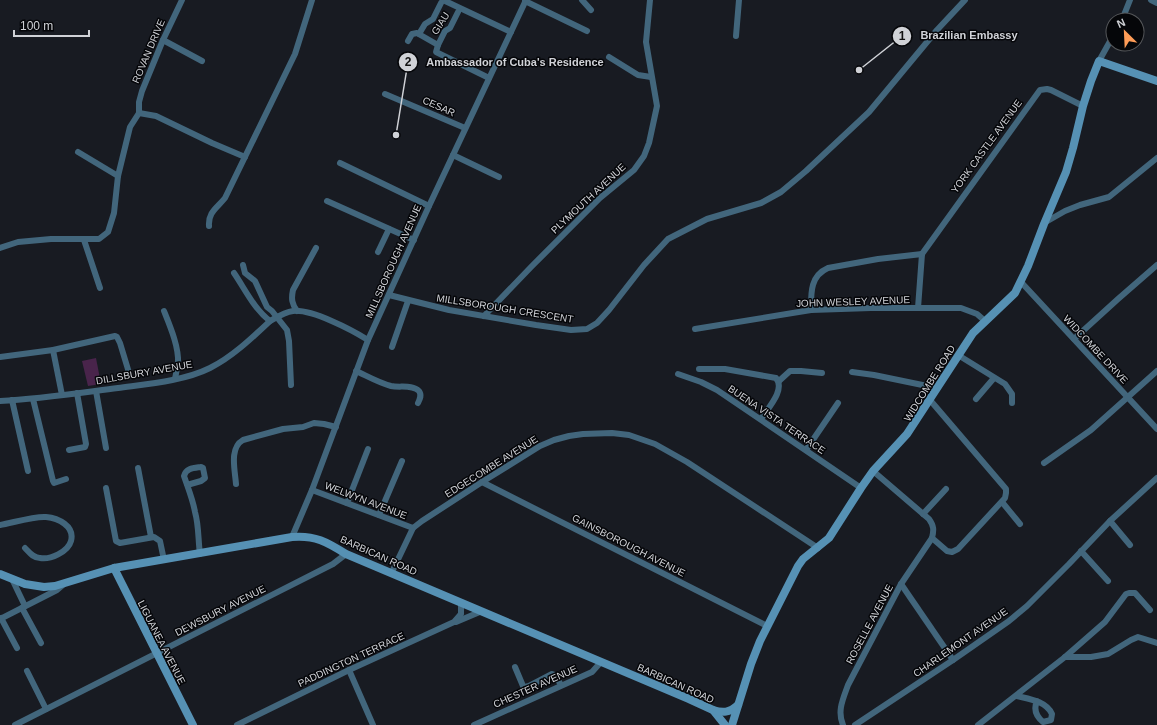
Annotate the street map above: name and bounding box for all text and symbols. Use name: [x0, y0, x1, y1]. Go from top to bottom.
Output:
street label: GIAU: [429, 10, 452, 37]
scale bar: [14, 12, 89, 38]
north arrow: [1105, 12, 1145, 52]
text: N: [1115, 16, 1127, 30]
street label: ROVAN DRIVE: [130, 17, 167, 85]
text: 100 m: [20, 19, 53, 33]
callout: Brazilian Embassy: [892, 24, 1025, 47]
text: 1: [899, 29, 906, 43]
text: Brazilian Embassy: [920, 29, 1018, 41]
callout: Ambassador of Cuba's Residence: [398, 51, 611, 74]
text: 2: [405, 55, 412, 69]
text: Ambassador of Cuba's Residence: [426, 56, 604, 68]
street label: CESAR: [421, 94, 457, 118]
street label: YORK CASTLE AVENUE: [949, 97, 1024, 195]
street label: PLYMOUTH AVENUE: [549, 161, 628, 236]
street label: MILLSBOROUGH AVENUE: [363, 202, 424, 320]
street label: MILLSBOROUGH CRESCENT: [436, 292, 574, 325]
street label: JOHN WESLEY AVENUE: [796, 294, 911, 309]
street label: WIDCOMBE DRIVE: [1061, 313, 1130, 386]
street label: WIDCOMBE ROAD: [902, 343, 957, 423]
street label: DILLSBURY AVENUE: [95, 359, 194, 386]
street label: BUENA VISTA TERRACE: [726, 383, 828, 456]
street label: EDGECOMBE AVENUE: [443, 433, 540, 500]
street label: WELWYN AVENUE: [323, 480, 409, 521]
street label: GAINSBOROUGH AVENUE: [570, 512, 687, 579]
street label: BARBICAN ROAD: [339, 534, 419, 577]
street label: ROSELLE AVENUE: [844, 582, 895, 666]
street label: DEWSBURY AVENUE: [173, 583, 268, 638]
street label: LIGUANEA AVENUE: [136, 598, 188, 686]
street label: CHARLEMONT AVENUE: [911, 605, 1010, 679]
street label: PADDINGTON TERRACE: [296, 630, 406, 689]
street label: BARBICAN ROAD: [636, 662, 716, 705]
street label: CHESTER AVENUE: [492, 663, 579, 710]

